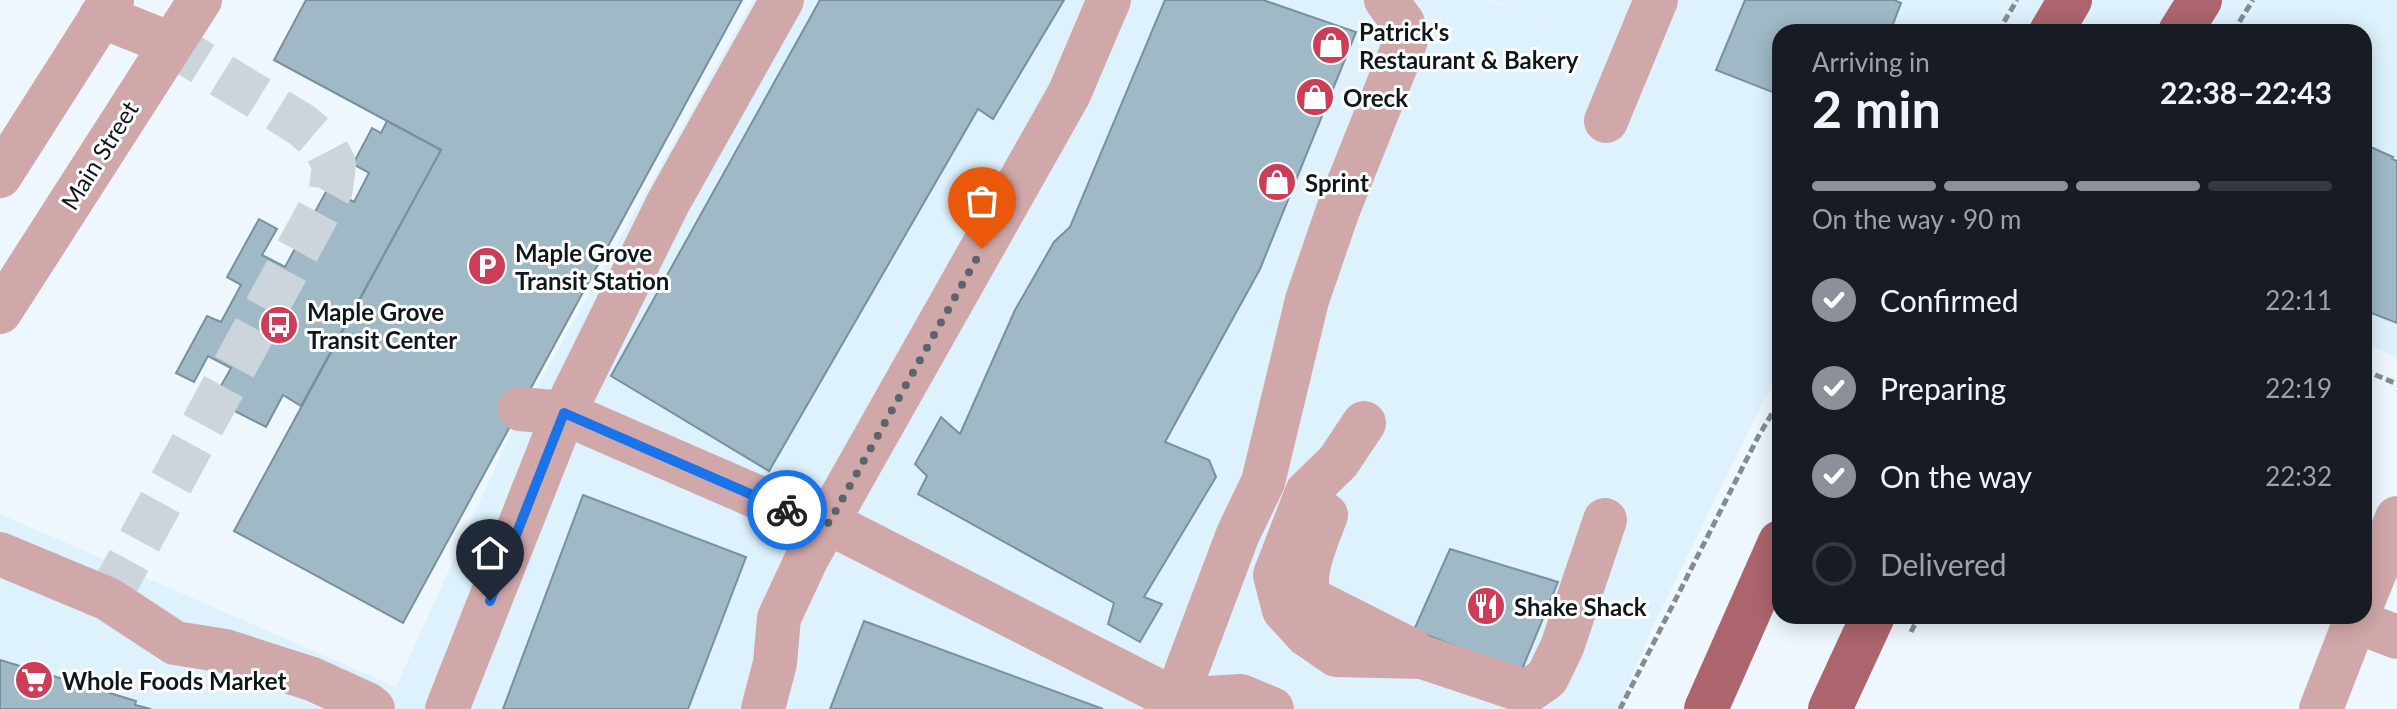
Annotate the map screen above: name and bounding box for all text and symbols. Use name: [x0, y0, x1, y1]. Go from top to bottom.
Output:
place label: Patrick's Restaurant & Bakery: [1359, 17, 1579, 74]
shop icon: Patrick's Restaurant & Bakery: [1310, 24, 1352, 66]
text: Arriving in: [1812, 46, 1930, 78]
text: 22:38–22:43: [2160, 74, 2332, 110]
shop icon: Oreck: [1294, 76, 1336, 118]
text: 2 min: [1812, 77, 1941, 139]
place label: Oreck: [1343, 83, 1408, 112]
street label: Main Street: [54, 95, 144, 215]
shop icon: Sprint: [1256, 161, 1298, 203]
pin: [948, 167, 1016, 249]
place label: Sprint: [1305, 168, 1369, 197]
icon: bag: [960, 179, 1004, 223]
text: On the way · 90 m: [1812, 203, 2021, 235]
place label: Maple Grove Transit Station: [515, 238, 669, 295]
parking icon: Maple Grove Transit Station: [466, 245, 508, 287]
icon: check: [1812, 278, 1856, 322]
text: Confirmed: [1880, 282, 2019, 318]
text: 22:11: [2265, 284, 2332, 316]
place label: Maple Grove Transit Center: [307, 297, 457, 354]
bus stop icon: Maple Grove Transit Center: [258, 304, 300, 346]
icon: check: [1812, 366, 1856, 410]
text: Preparing: [1880, 370, 2006, 406]
text: 22:19: [2265, 372, 2332, 404]
icon: check: [1812, 454, 1856, 498]
text: On the way: [1880, 458, 2032, 494]
text: 22:32: [2265, 460, 2332, 492]
courier: [747, 470, 827, 550]
icon: bike: [765, 488, 809, 532]
pin: [456, 519, 524, 601]
icon: home: [468, 531, 512, 575]
text: Delivered: [1880, 546, 2007, 582]
restaurant icon: Shake Shack: [1465, 585, 1507, 627]
place label: Shake Shack: [1514, 592, 1647, 621]
supermarket icon: Whole Foods Market: [13, 659, 55, 701]
place label: Whole Foods Market: [62, 666, 286, 695]

